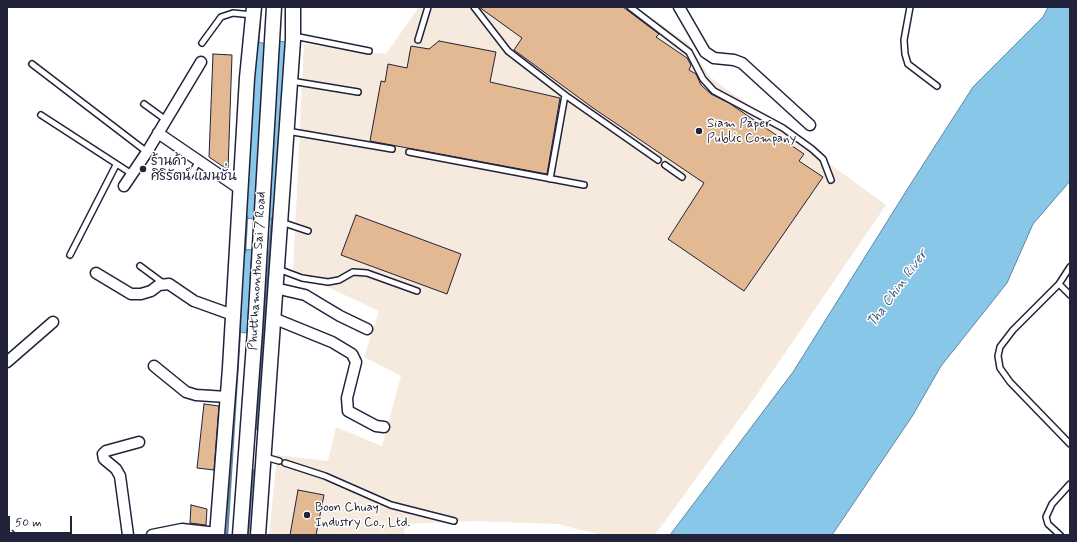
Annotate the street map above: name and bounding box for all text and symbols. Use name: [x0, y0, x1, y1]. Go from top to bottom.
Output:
place label: Siam Paper Public Company: [707, 116, 796, 147]
marker: Siam Paper Public Company: [694, 126, 704, 136]
place label: ร้านค้า ศิริรัตน์ แมนชั่น: [151, 154, 237, 185]
marker: ร้านค้า ศิริรัตน์ แมนชั่น: [138, 164, 148, 174]
street label: Phutthamonthon Sai 7 Road: [246, 191, 270, 351]
water label: Tha Chin River: [864, 247, 932, 331]
place label: Boon Chuay Industry Co., Ltd.: [315, 500, 410, 531]
scale bar: [10, 508, 74, 534]
marker: Boon Chuay Industry Co., Ltd.: [302, 510, 312, 520]
text: 50 m: [15, 515, 42, 531]

